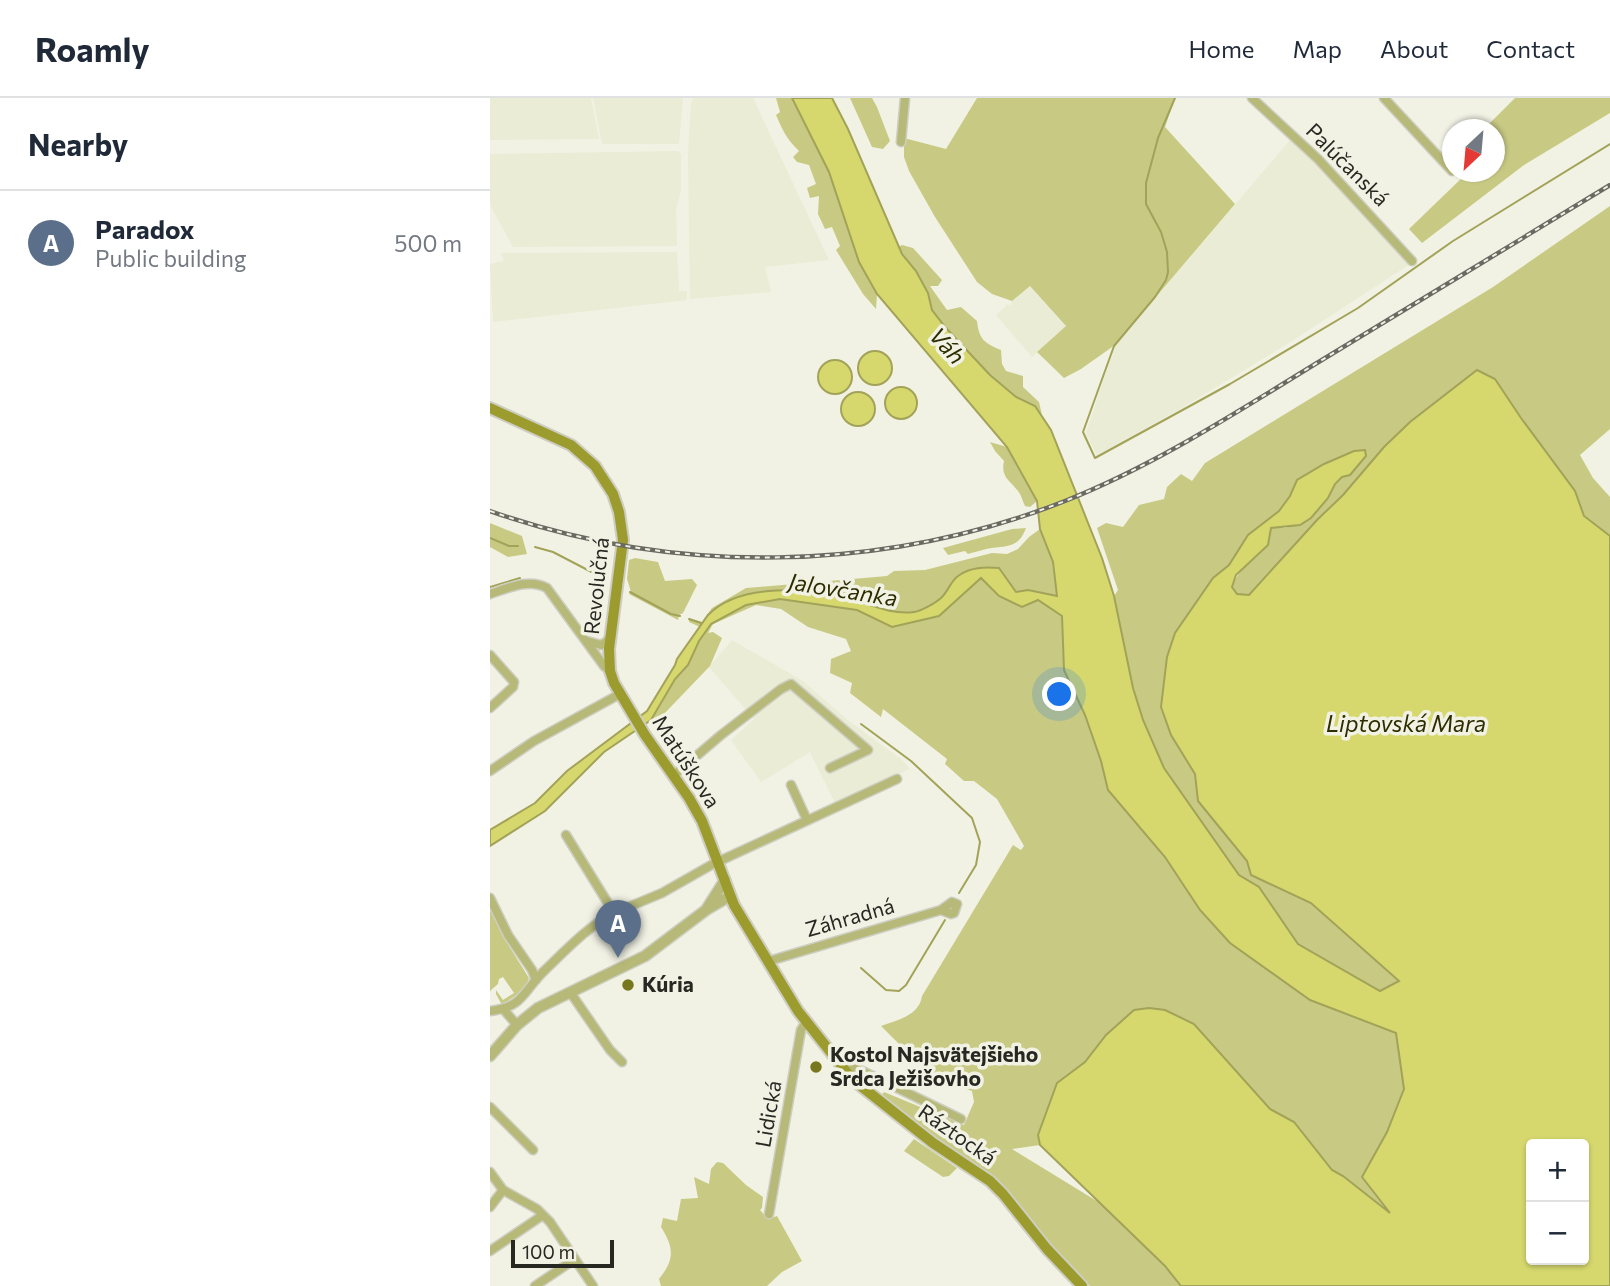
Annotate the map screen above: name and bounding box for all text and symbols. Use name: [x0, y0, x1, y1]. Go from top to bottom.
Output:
text: Roamly: [35, 28, 150, 69]
text: Home: [1189, 34, 1255, 63]
text: Map: [1293, 34, 1342, 63]
text: About: [1380, 34, 1448, 63]
text: Contact: [1486, 34, 1575, 63]
street label: Palúčanská: [1302, 117, 1395, 210]
north arrow: [1442, 119, 1505, 182]
text: Nearby: [28, 125, 128, 162]
text: Paradox: [95, 213, 195, 244]
text: A: [43, 229, 59, 257]
text: 500 m: [394, 229, 462, 257]
text: Public building: [95, 244, 246, 272]
water label: Váh: [924, 321, 971, 369]
street label: Revolučná: [578, 536, 613, 636]
water label: Jalovčanka: [785, 566, 900, 611]
your location: [1042, 677, 1076, 711]
water label: Liptovská Mara: [1326, 709, 1486, 737]
street label: Matúškova: [648, 710, 726, 812]
street label: Záhradná: [802, 892, 897, 941]
pin: A: [595, 900, 641, 958]
place label: Kúria: [642, 971, 694, 996]
marker: Kúria: [620, 977, 636, 993]
place label: Kostol Najsvätejšieho Srdca Ježišovho: [830, 1041, 1038, 1090]
marker: Kostol Najsvätejšieho Srdca Ježišovho: [808, 1059, 824, 1075]
street label: Lidická: [749, 1078, 786, 1149]
street label: Ráztocká: [914, 1098, 1001, 1170]
map controls: [1526, 1139, 1589, 1265]
button: +: [1526, 1139, 1589, 1202]
button: −: [1526, 1202, 1589, 1265]
scale bar: [511, 1237, 614, 1269]
text: 100 m: [522, 1240, 575, 1263]

